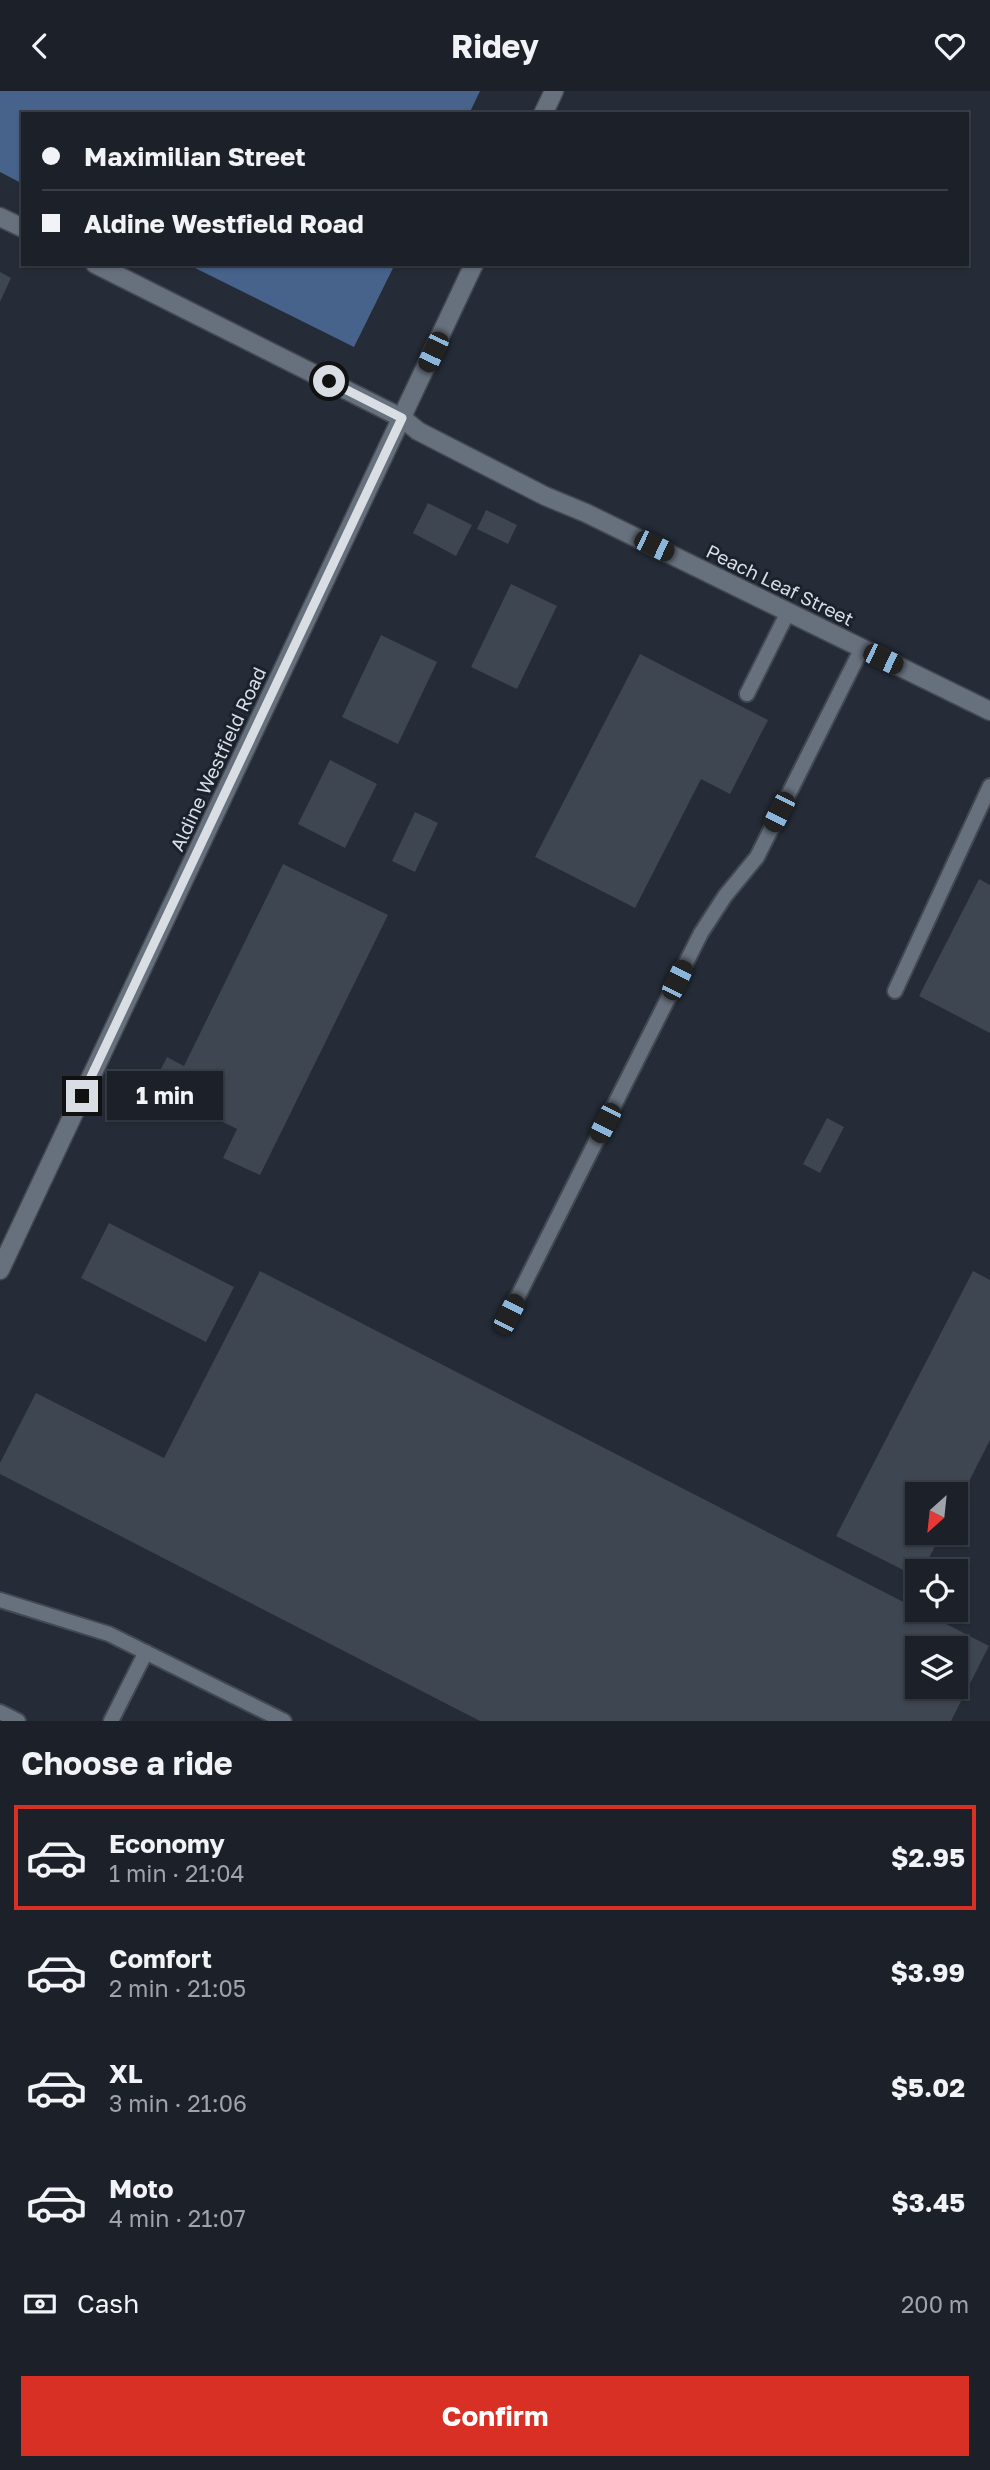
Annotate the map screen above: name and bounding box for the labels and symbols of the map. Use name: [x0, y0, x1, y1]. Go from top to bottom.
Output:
car: [415, 329, 452, 375]
route start: [313, 365, 345, 397]
car: [631, 527, 678, 565]
street label: Peach Leaf Street: [703, 539, 858, 630]
car: [860, 640, 907, 678]
street label: Aldine Westfield Road: [165, 663, 270, 855]
car: [761, 789, 798, 835]
car: [659, 957, 696, 1003]
callout: 1 min: [106, 1072, 222, 1121]
route end: [66, 1080, 98, 1112]
car: [587, 1100, 624, 1146]
car: [491, 1291, 528, 1337]
north arrow: [905, 1482, 968, 1545]

